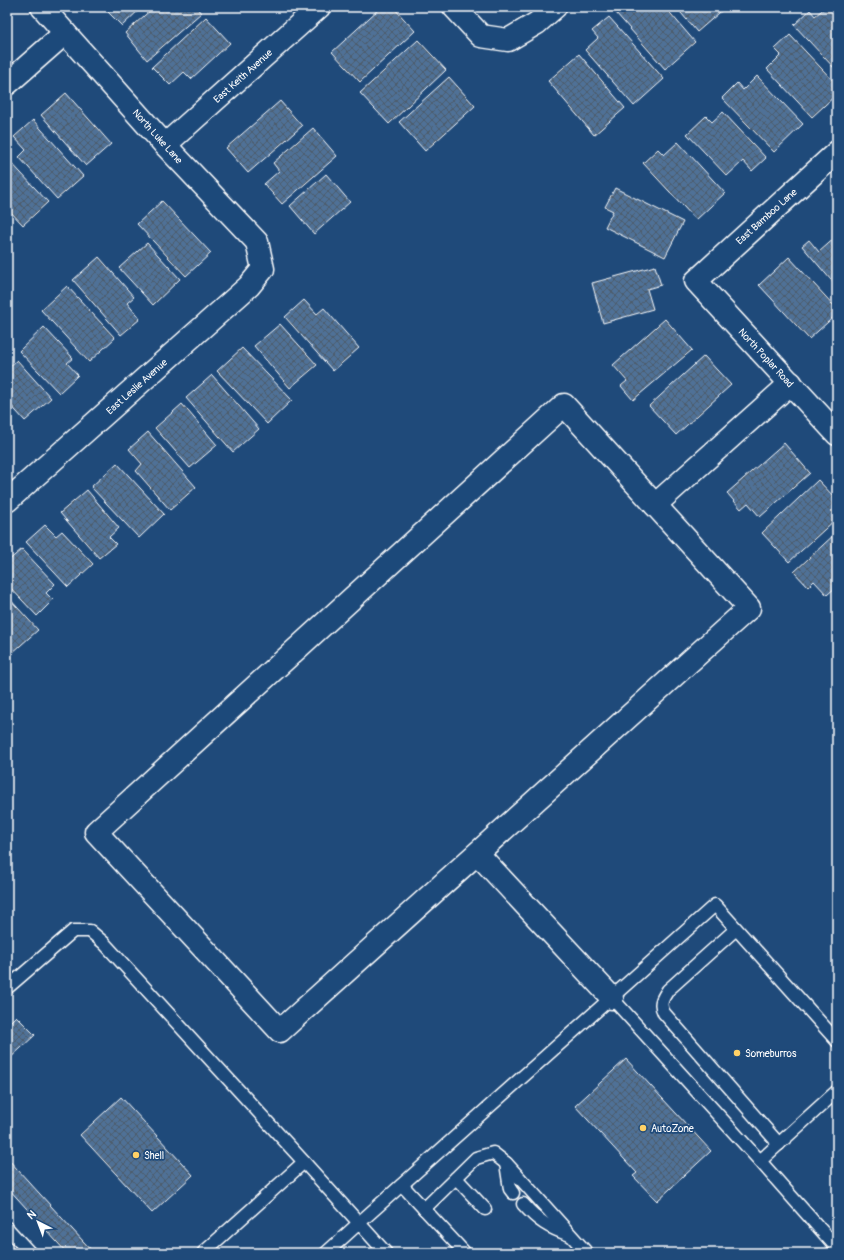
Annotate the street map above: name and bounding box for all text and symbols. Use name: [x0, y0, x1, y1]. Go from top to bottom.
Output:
street label: East Keith Avenue: [211, 47, 275, 106]
street label: North Luke Lane: [130, 107, 185, 166]
street label: East Bamboo Lane: [734, 186, 800, 247]
street label: North Poplar Road: [736, 326, 796, 390]
street label: East Leslie Avenue: [104, 357, 170, 417]
marker: Someburros: [732, 1048, 742, 1058]
place label: Someburros: [745, 1048, 797, 1060]
marker: AutoZone: [638, 1123, 648, 1133]
place label: AutoZone: [651, 1123, 694, 1135]
marker: Shell: [131, 1150, 141, 1160]
place label: Shell: [144, 1150, 164, 1162]
north arrow: [18, 1202, 58, 1242]
text: N: [25, 1207, 39, 1222]

